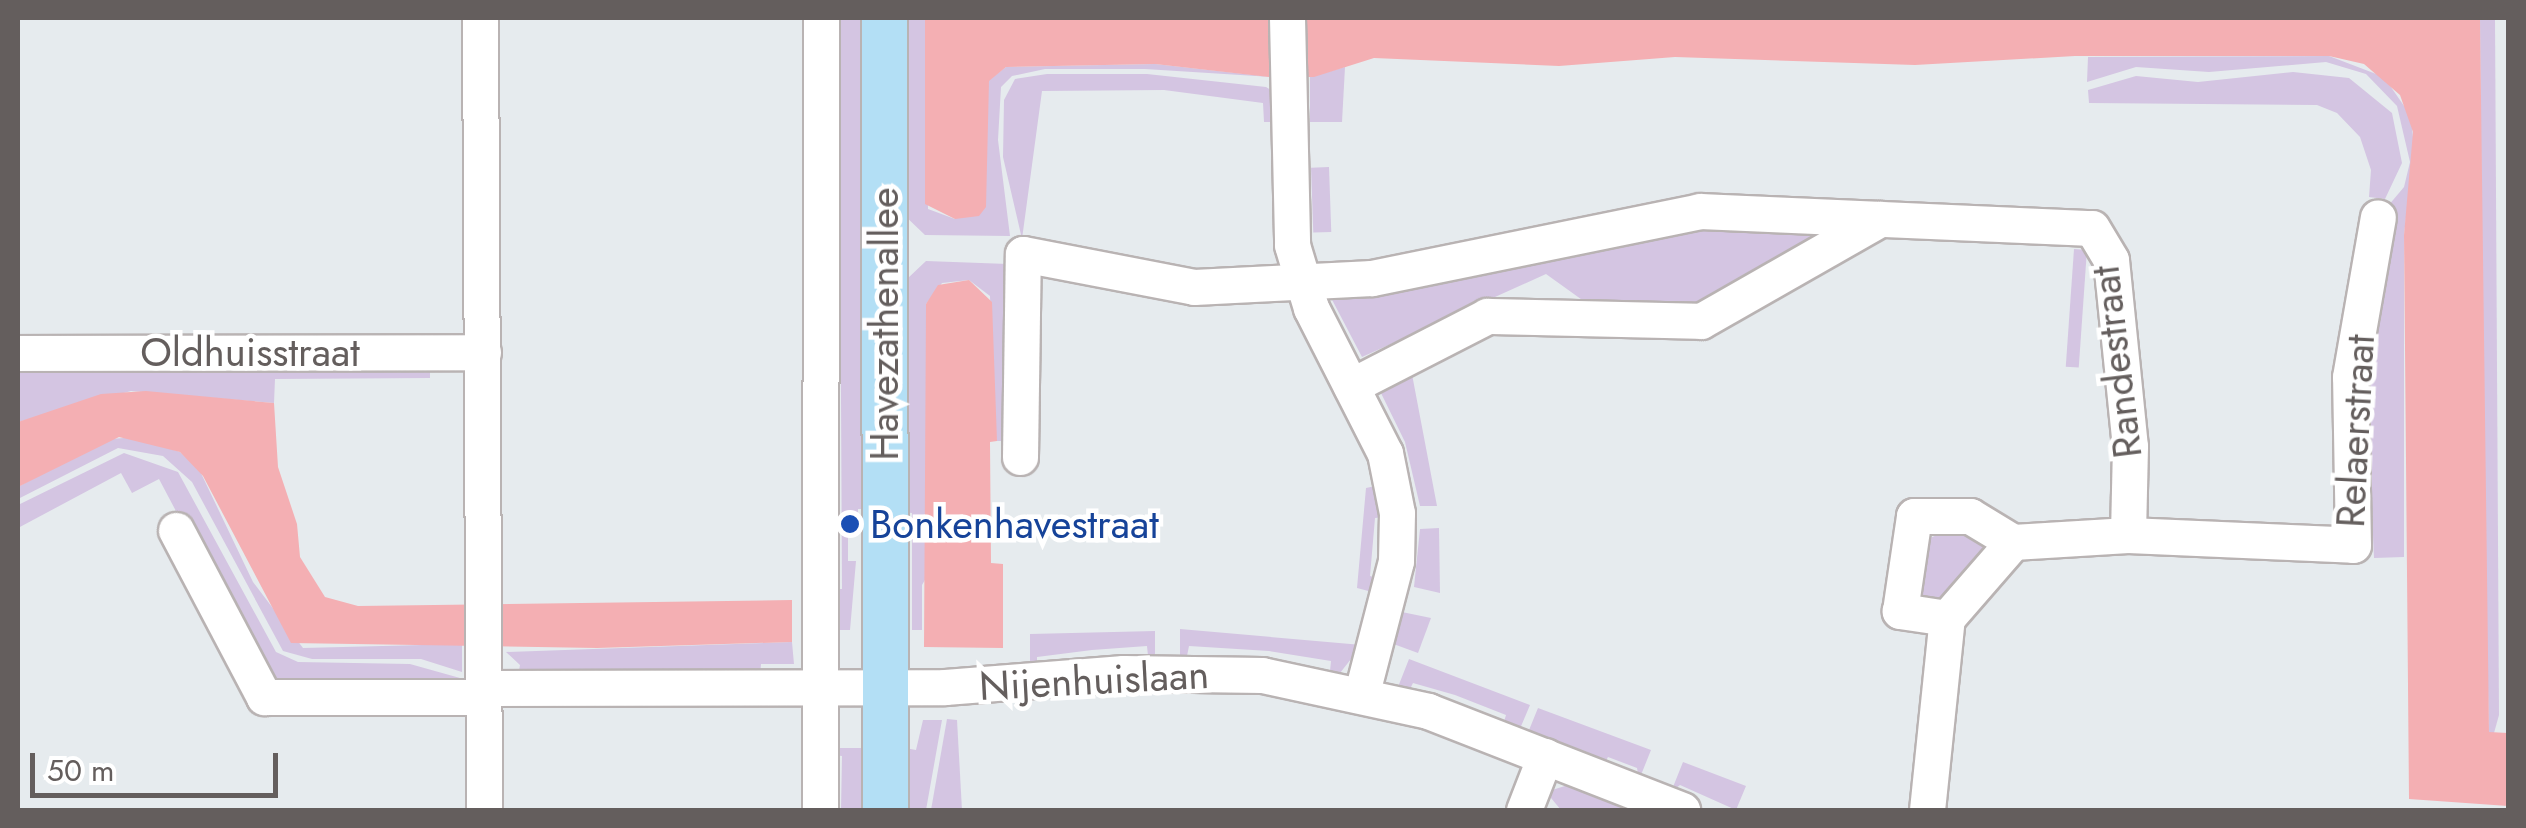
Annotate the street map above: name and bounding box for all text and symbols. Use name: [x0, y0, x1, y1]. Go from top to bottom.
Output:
street label: Havezathenallee: [860, 187, 908, 461]
street label: Randestraat: [2080, 263, 2152, 461]
street label: Oldhuisstraat: [140, 328, 360, 376]
street label: Relaerstraat: [2326, 333, 2384, 529]
place label: Bonkenhavestraat: [870, 500, 1159, 548]
marker: Bonkenhavestraat: [839, 513, 861, 535]
street label: Nijenhuislaan: [978, 650, 1210, 710]
scale bar: [35, 733, 282, 795]
text: 50 m: [47, 749, 114, 792]

